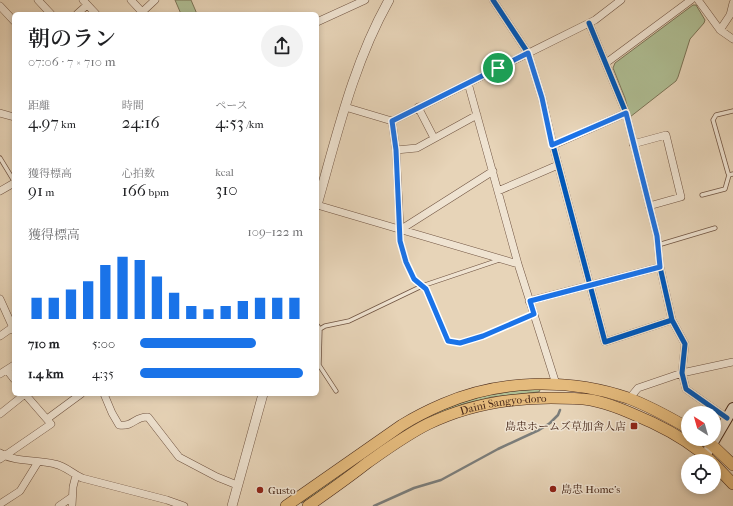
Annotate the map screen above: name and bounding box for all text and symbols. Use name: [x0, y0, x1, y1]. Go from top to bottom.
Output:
button: share: [261, 25, 303, 67]
text: 朝のラン: [28, 26, 116, 52]
pin: [481, 51, 515, 85]
text: 07:06 · 7 × 710 m: [28, 54, 116, 69]
icon: arrive: [487, 57, 509, 79]
text: 距離: [28, 99, 50, 112]
text: 時間: [122, 99, 144, 112]
text: ペース: [215, 99, 248, 112]
text: 4.97: [28, 112, 59, 132]
text: 24:16: [122, 112, 160, 132]
text: 4:53: [215, 112, 244, 132]
text: km: [59, 118, 76, 131]
text: /km: [244, 118, 264, 131]
text: kcal: [215, 166, 234, 179]
text: 獲得標高: [28, 167, 72, 180]
text: 心拍数: [122, 167, 155, 180]
text: 310: [215, 179, 238, 199]
text: 91: [28, 180, 43, 200]
text: 166: [122, 180, 146, 200]
text: m: [43, 186, 55, 199]
text: bpm: [146, 186, 169, 199]
text: 109–122 m: [247, 224, 303, 239]
text: 獲得標高: [28, 227, 80, 242]
text: 710 m: [28, 336, 60, 351]
text: 5:00: [92, 336, 115, 351]
text: 1.4 km: [28, 366, 63, 381]
text: 4:35: [92, 366, 114, 381]
street label: Daini Sangyo-doro: [458, 392, 547, 418]
north arrow: [681, 406, 721, 446]
map controls: [681, 406, 721, 494]
place label: 島忠ホームズ草加舎人店: [505, 420, 626, 433]
marker: 島忠ホームズ草加舎人店: [629, 421, 639, 431]
button: locate: [681, 454, 721, 494]
place label: 島忠 Home's: [561, 483, 620, 496]
place label: Gusto: [268, 484, 296, 497]
marker: 島忠 Home's: [548, 484, 558, 494]
marker: Gusto: [255, 485, 265, 495]

